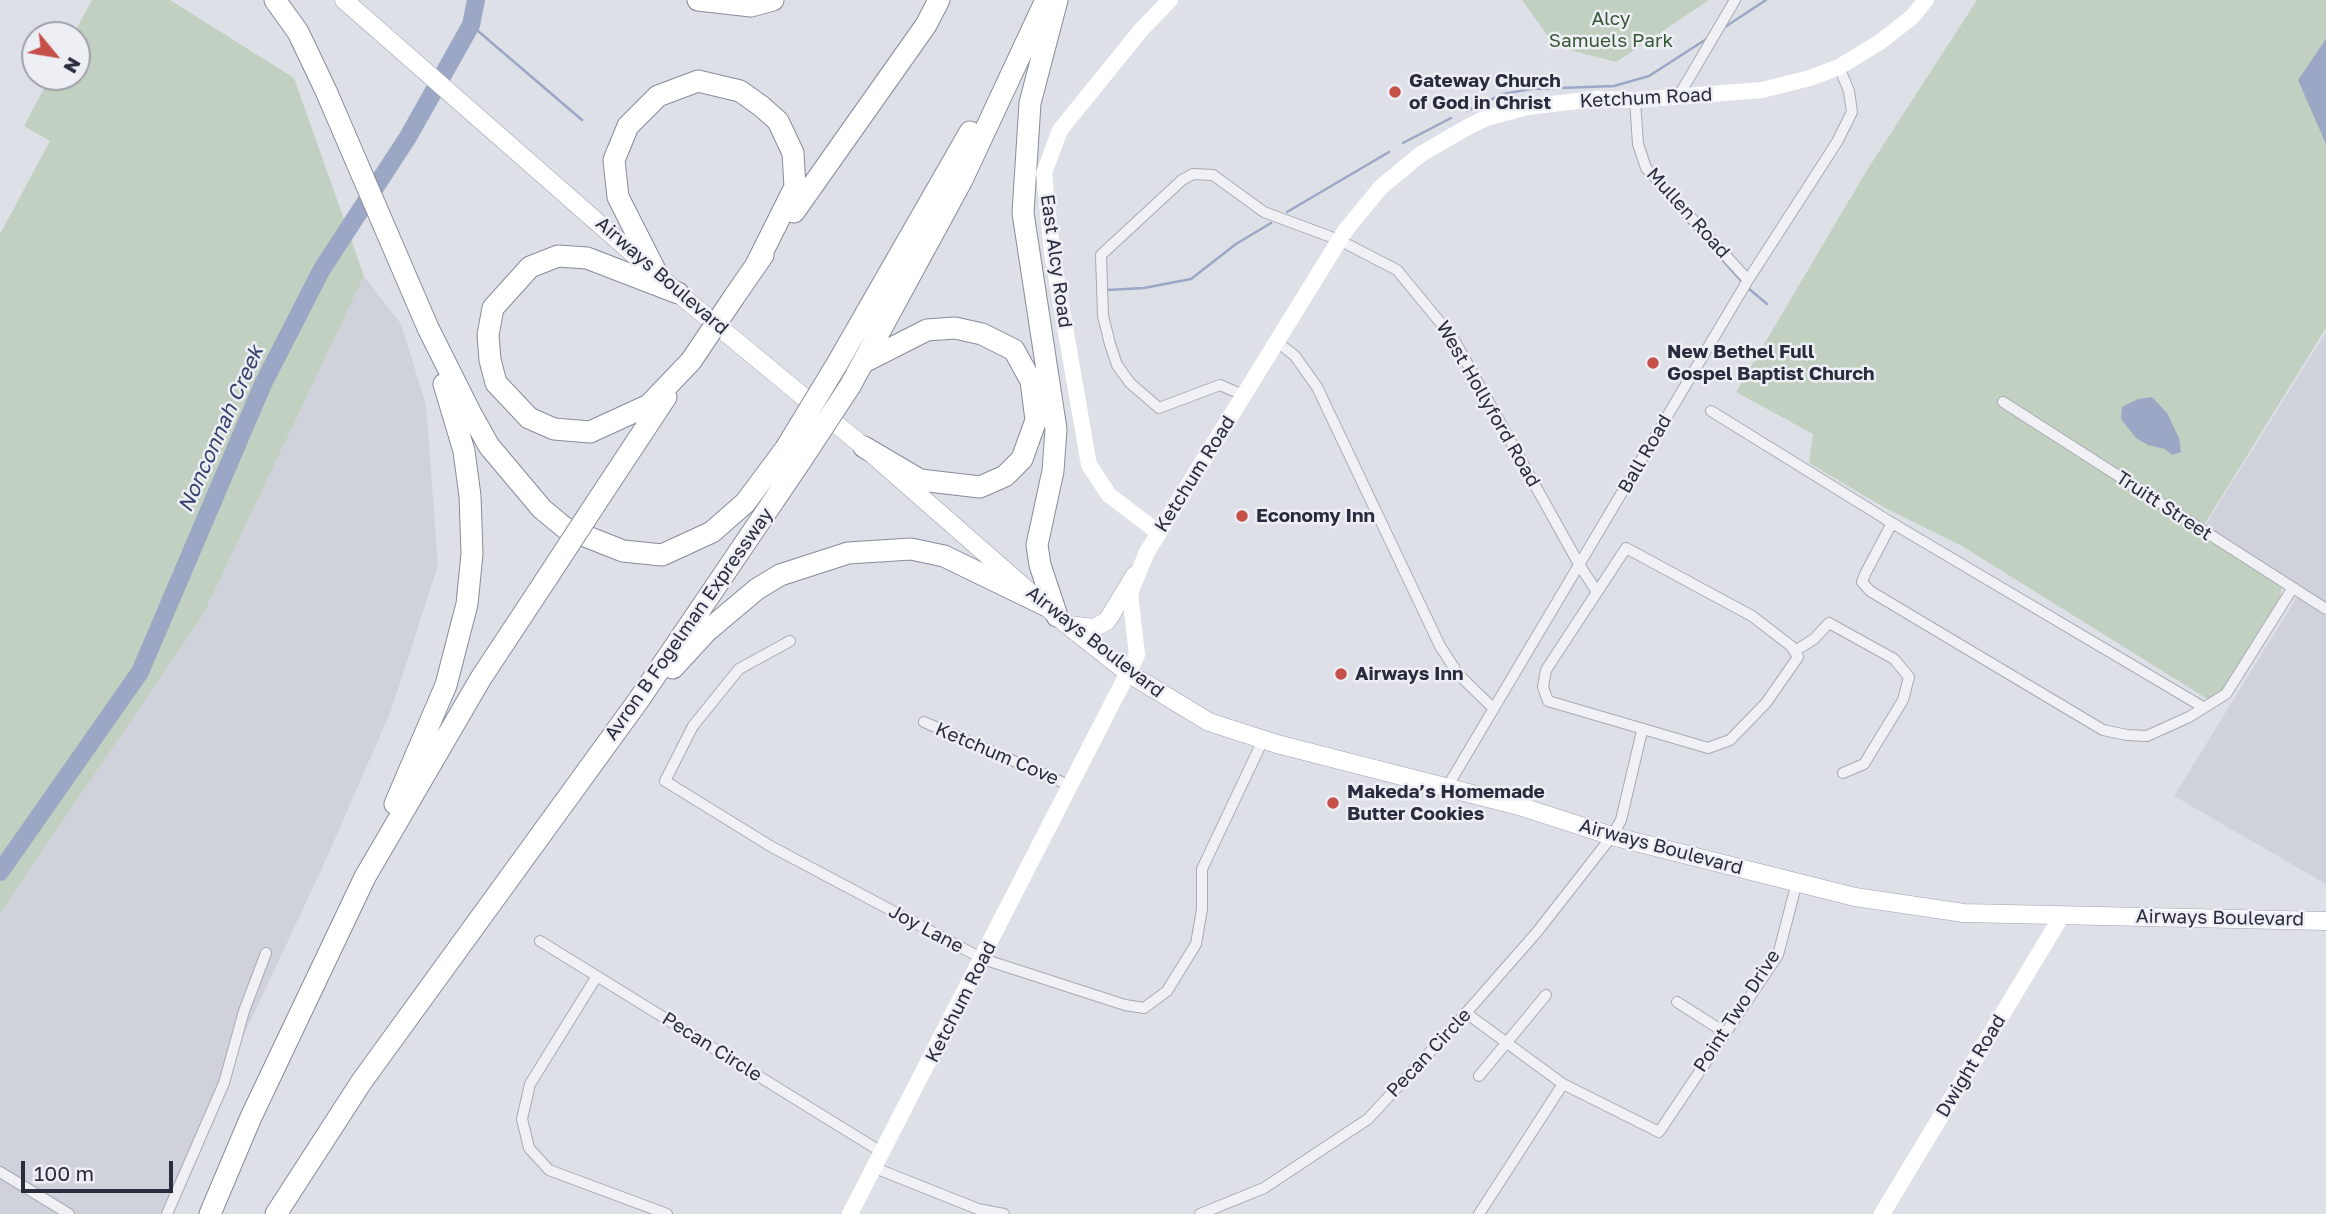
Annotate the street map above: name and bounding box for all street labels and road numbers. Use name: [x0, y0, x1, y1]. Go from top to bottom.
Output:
street label: Ketchum Road: [1579, 83, 1713, 113]
street label: Mullen Road: [1641, 163, 1735, 263]
street label: East Alcy Road: [1035, 193, 1077, 329]
street label: Airways Boulevard: [591, 212, 733, 340]
street label: West Hollyford Road: [1431, 317, 1545, 491]
street label: Ball Road: [1613, 411, 1677, 497]
street label: Ketchum Road: [1150, 412, 1240, 536]
street label: Truitt Street: [2112, 466, 2216, 546]
street label: Avron B Fogelman Expressway: [600, 504, 778, 744]
street label: Airways Boulevard: [1022, 581, 1168, 703]
street label: Ketchum Cove: [932, 718, 1062, 790]
street label: Airways Boulevard: [1577, 814, 1745, 880]
street label: Joy Lane: [885, 900, 967, 958]
street label: Airways Boulevard: [2136, 905, 2304, 931]
street label: Ketchum Road: [921, 938, 1001, 1066]
street label: Point Two Drive: [1689, 946, 1785, 1076]
street label: Pecan Circle: [1382, 1004, 1476, 1102]
street label: Pecan Circle: [658, 1007, 766, 1087]
street label: Dwight Road: [1931, 1010, 2011, 1122]

